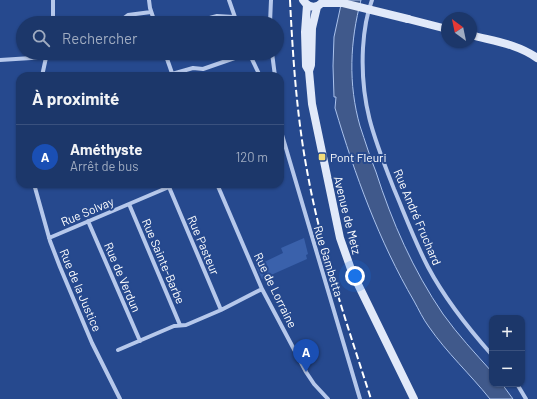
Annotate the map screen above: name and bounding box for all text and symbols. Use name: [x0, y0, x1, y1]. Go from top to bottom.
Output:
north arrow: [441, 12, 477, 48]
search box: [16, 16, 284, 60]
icon: search: [30, 27, 52, 49]
text: Rechercher: [62, 29, 138, 47]
text: À proximité: [32, 88, 119, 108]
text: Améthyste: [70, 140, 142, 158]
text: A: [41, 149, 49, 165]
text: 120 m: [236, 149, 268, 165]
place label: Pont Fleuri: [330, 150, 387, 164]
marker: Pont Fleuri: [317, 152, 327, 162]
text: Arrêt de bus: [70, 158, 138, 174]
street label: Rue André Fruchard: [391, 167, 445, 267]
street label: Avenue de Metz: [331, 174, 365, 256]
street label: Rue Solvay: [58, 193, 116, 228]
street label: Rue Pasteur: [185, 213, 223, 277]
street label: Rue Sainte-Barbe: [140, 216, 188, 306]
street label: Rue Gambetta: [312, 224, 346, 298]
street label: Rue de Verdun: [102, 240, 144, 314]
street label: Rue de la Justice: [57, 247, 105, 333]
street label: Rue de Lorraine: [252, 250, 300, 330]
your location: [345, 266, 365, 286]
map controls: [489, 315, 525, 387]
button: +: [489, 315, 525, 351]
pin: A: [293, 339, 319, 372]
button: −: [489, 351, 525, 387]

